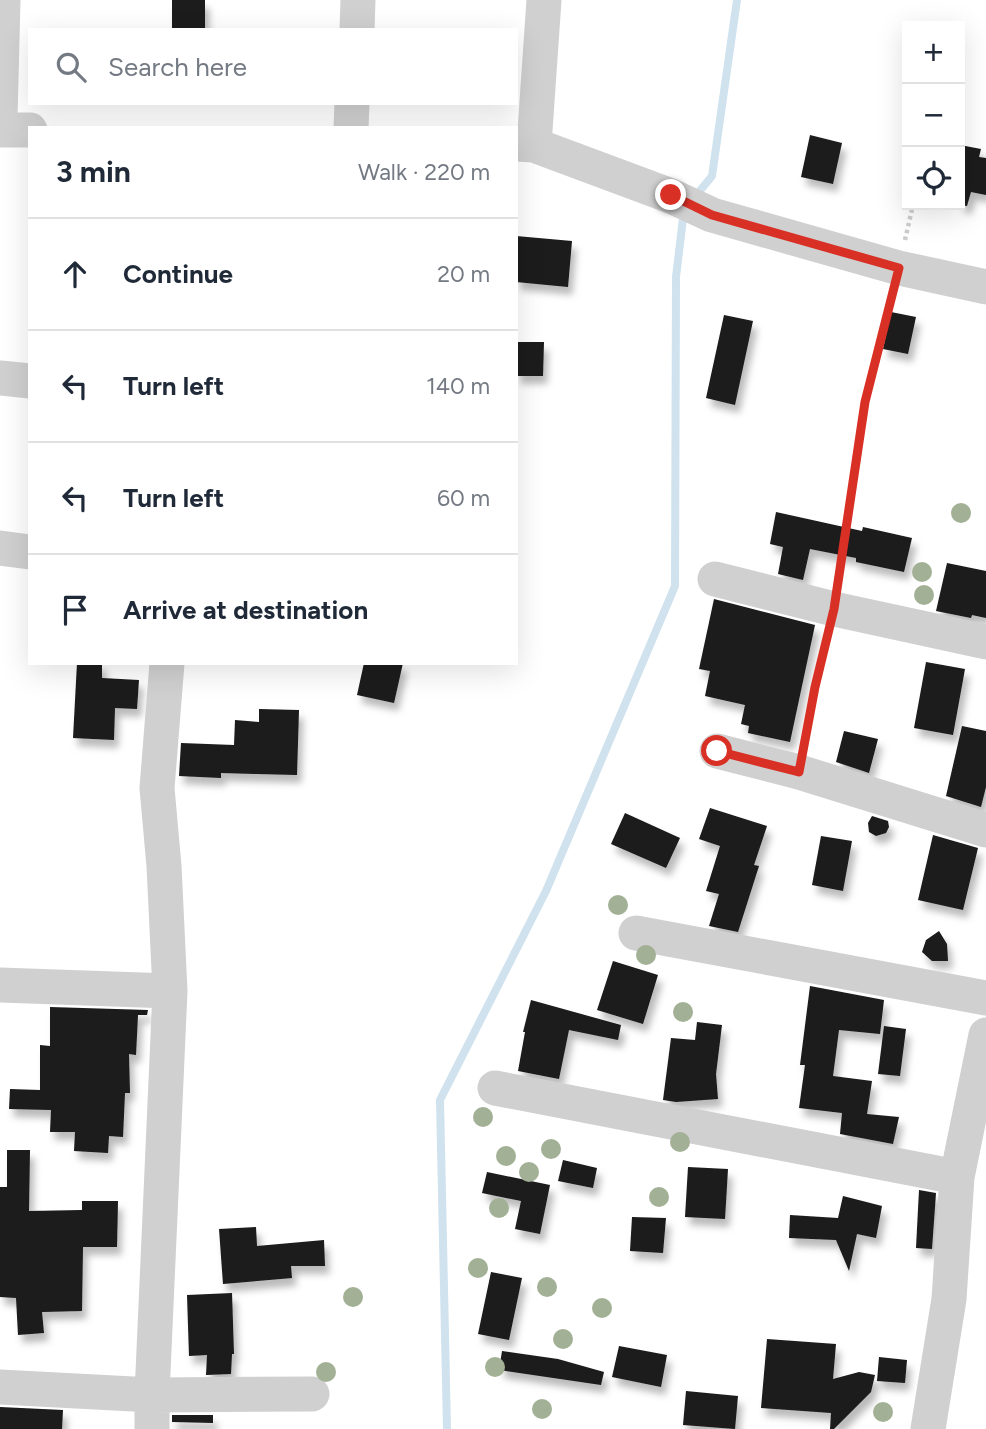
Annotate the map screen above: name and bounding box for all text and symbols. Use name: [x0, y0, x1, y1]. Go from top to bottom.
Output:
map controls: [902, 21, 965, 210]
button: +: [902, 21, 965, 84]
search box: [28, 28, 518, 105]
icon: search: [52, 48, 90, 86]
text: Search here: [108, 51, 247, 83]
button: −: [902, 84, 965, 147]
button: locate: [902, 147, 965, 210]
text: 3 min: [56, 153, 131, 190]
text: Walk · 220 m: [358, 158, 490, 186]
route end: [655, 179, 686, 210]
icon: ahead: [56, 255, 94, 293]
text: Continue: [123, 258, 233, 290]
text: 20 m: [437, 260, 490, 288]
icon: left: [56, 367, 94, 405]
text: Turn left: [123, 370, 224, 402]
text: 140 m: [426, 372, 490, 400]
icon: left: [56, 479, 94, 517]
text: Turn left: [123, 482, 224, 514]
text: 60 m: [437, 484, 490, 512]
icon: arrive: [56, 591, 94, 629]
text: Arrive at destination: [123, 594, 368, 626]
route start: [701, 735, 732, 766]

